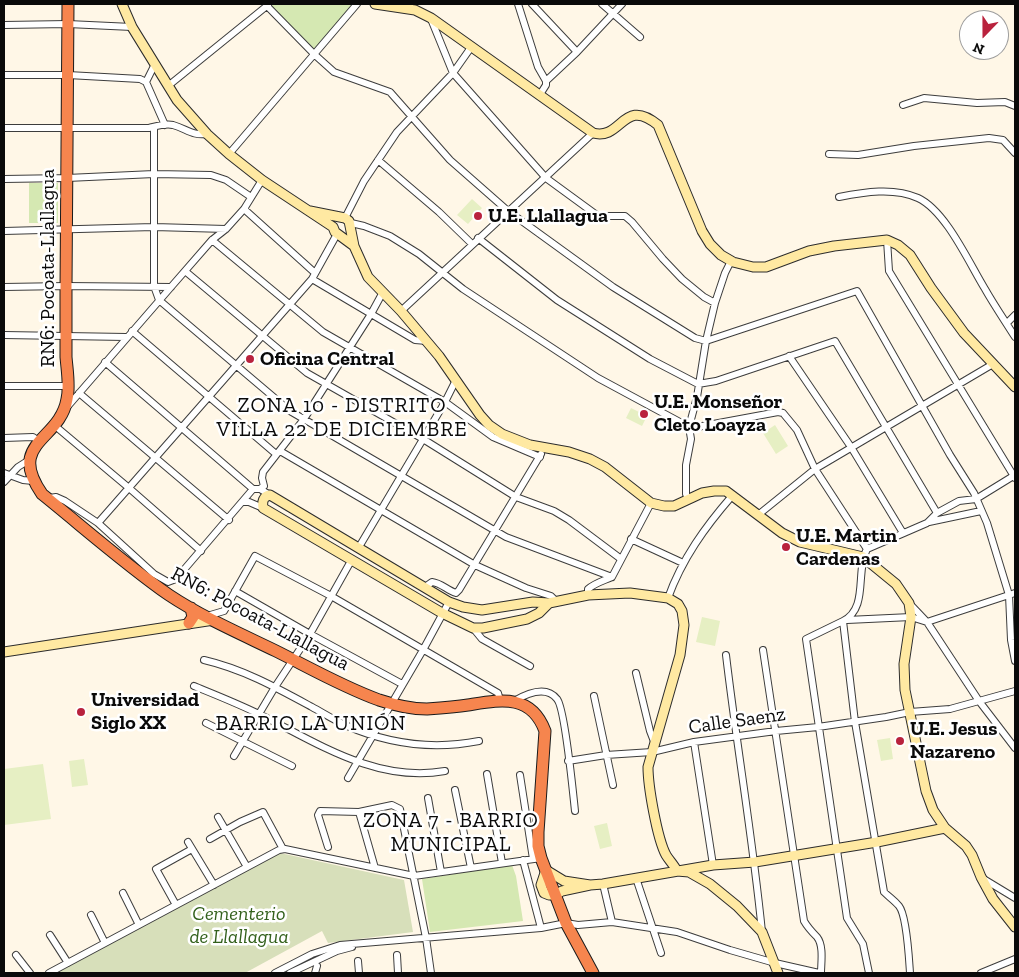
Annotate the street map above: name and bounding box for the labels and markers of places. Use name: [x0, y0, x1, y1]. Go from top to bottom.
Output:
place label: U.E. Llallagua: [488, 204, 608, 228]
marker: U.E. Llallagua: [472, 210, 484, 222]
place label: Oficina Central: [260, 347, 394, 371]
marker: Oficina Central: [244, 353, 256, 365]
place label: U.E. Monseñor Cleto Loayza: [654, 390, 782, 437]
marker: U.E. Monseñor Cleto Loayza: [638, 408, 650, 420]
place label: U.E. Martin Cardenas: [796, 524, 897, 571]
marker: U.E. Martin Cardenas: [780, 541, 792, 553]
place label: Universidad Siglo XX: [91, 688, 199, 735]
marker: Universidad Siglo XX: [75, 706, 87, 718]
place label: U.E. Jesus Nazareno: [910, 717, 997, 764]
marker: U.E. Jesus Nazareno: [894, 735, 906, 747]

